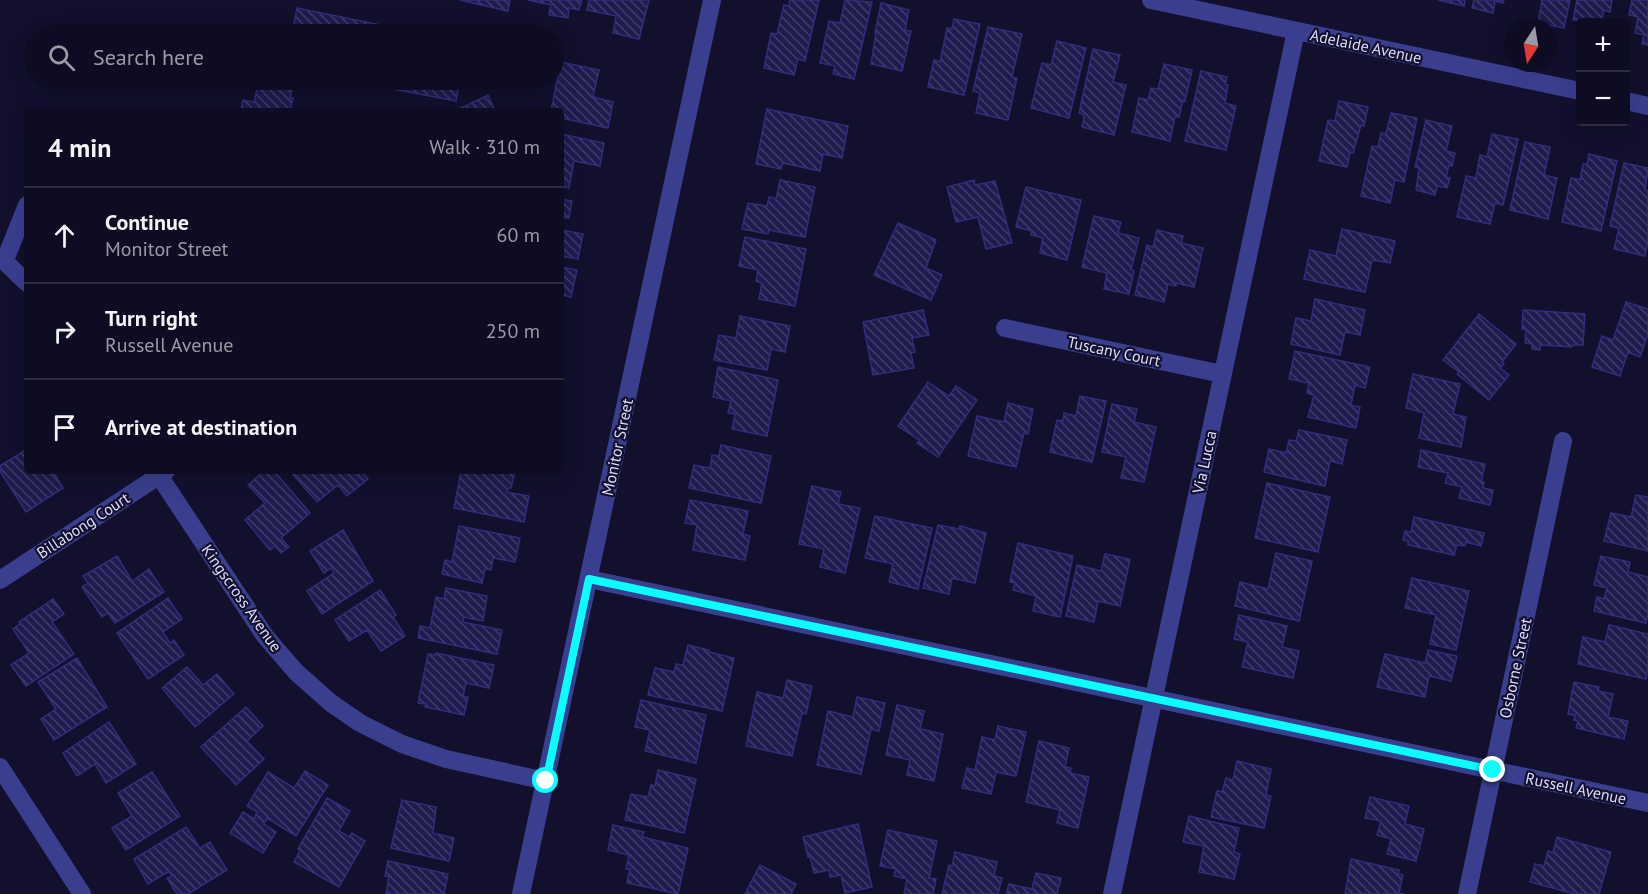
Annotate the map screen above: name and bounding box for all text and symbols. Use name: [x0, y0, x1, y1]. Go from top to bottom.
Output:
north arrow: [1504, 18, 1558, 72]
map controls: [1576, 18, 1630, 126]
button: +: [1576, 18, 1630, 72]
search box: [24, 24, 564, 90]
street label: Adelaide Avenue: [1308, 24, 1424, 68]
icon: search: [45, 41, 78, 74]
text: Search here: [93, 43, 204, 71]
button: −: [1576, 72, 1630, 126]
text: 4 min: [48, 131, 111, 164]
text: Walk · 310 m: [429, 134, 540, 160]
text: Continue: [105, 208, 189, 236]
icon: ahead: [48, 219, 81, 252]
text: 60 m: [497, 222, 540, 248]
text: Monitor Street: [105, 236, 228, 262]
text: Turn right: [105, 304, 197, 332]
icon: right: [48, 315, 81, 348]
text: 250 m: [486, 318, 540, 344]
street label: Tuscany Court: [1066, 331, 1163, 371]
text: Russell Avenue: [105, 332, 233, 358]
street label: Monitor Street: [597, 396, 637, 497]
icon: arrive: [48, 411, 81, 444]
text: Arrive at destination: [105, 413, 297, 441]
street label: Via Lucca: [1187, 429, 1220, 496]
street label: Billabong Court: [33, 487, 134, 562]
street label: Kingscross Avenue: [198, 540, 286, 656]
street label: Osborne Street: [1495, 615, 1536, 720]
route end: [1479, 756, 1505, 782]
route start: [532, 767, 558, 793]
street label: Russell Avenue: [1524, 768, 1628, 808]

